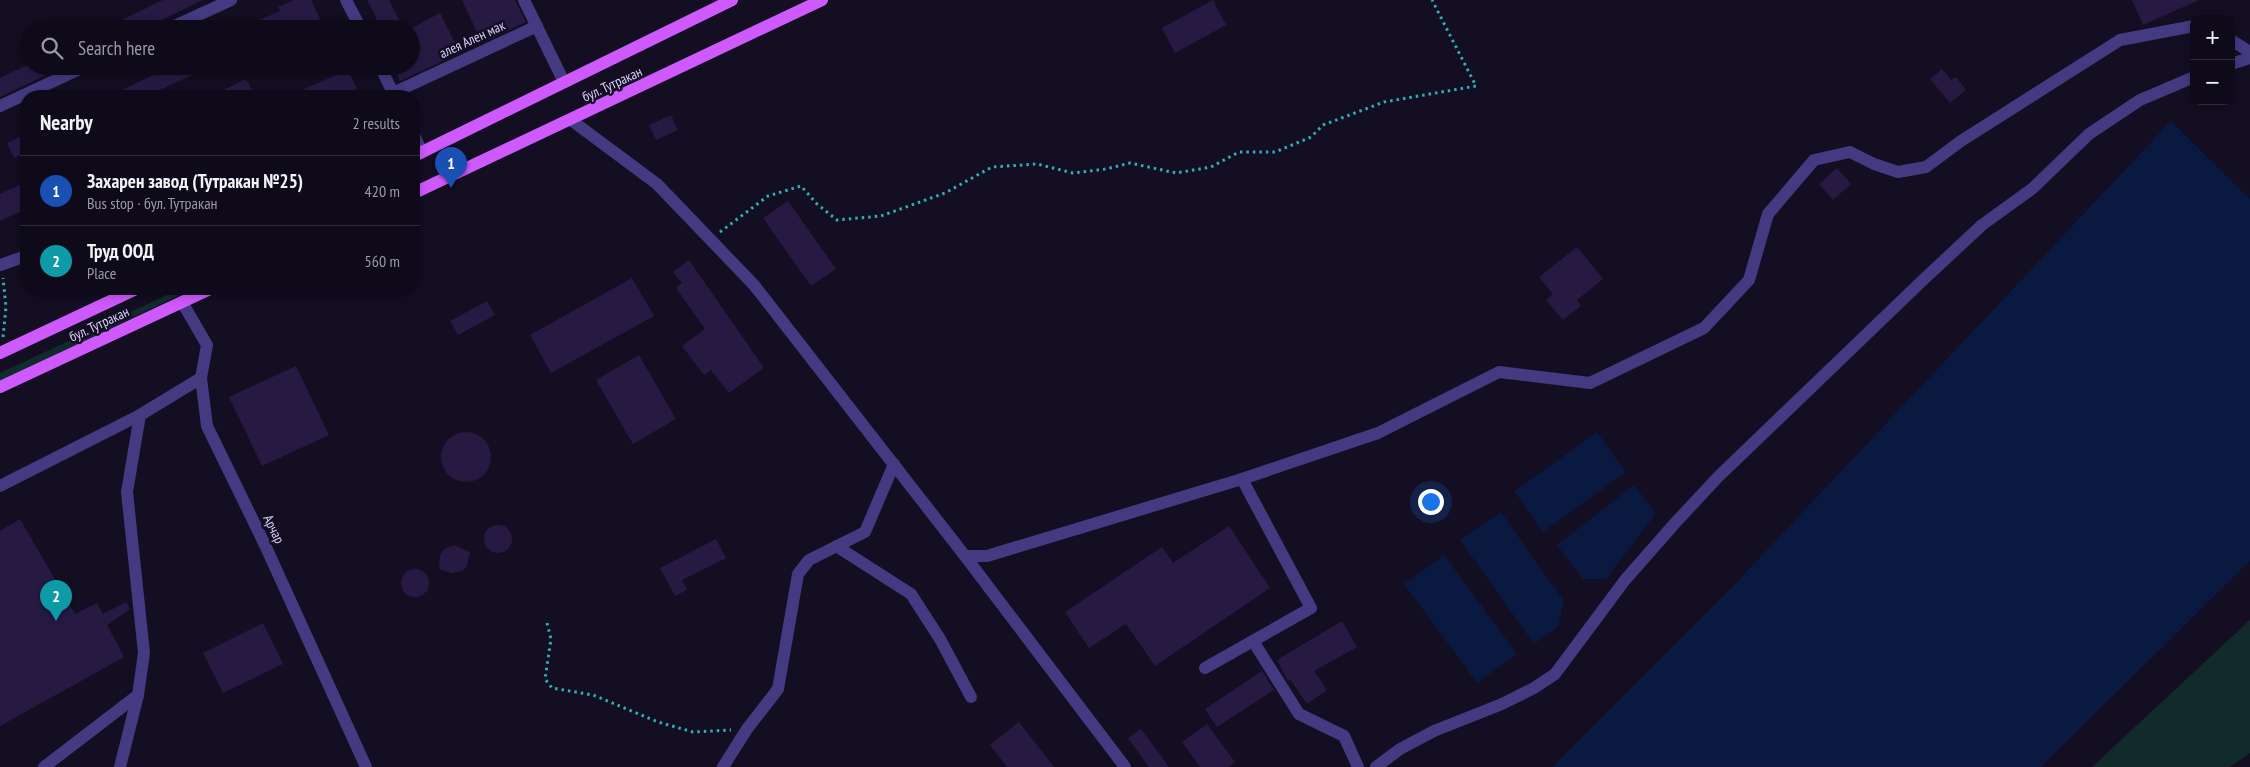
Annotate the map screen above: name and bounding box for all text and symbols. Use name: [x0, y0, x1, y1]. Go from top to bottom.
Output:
map controls: [2190, 15, 2235, 105]
button: +: [2190, 15, 2235, 60]
street label: алея Ален мак: [436, 16, 508, 62]
search box: [20, 20, 420, 75]
icon: search: [38, 34, 66, 62]
text: Search here: [78, 36, 155, 60]
button: −: [2190, 60, 2235, 105]
street label: бул. Тутракан: [579, 62, 645, 106]
text: Nearby: [40, 109, 93, 136]
text: 2 results: [353, 113, 400, 133]
pin: 1: [435, 147, 467, 188]
text: Захарен завод (Тутракан №25): [87, 169, 303, 193]
text: 1: [52, 181, 60, 201]
text: 420 m: [365, 181, 400, 201]
text: Bus stop · бул. Тутракан: [87, 193, 218, 213]
text: Труд ООД: [87, 239, 154, 263]
text: 2: [52, 251, 60, 271]
text: 560 m: [365, 251, 400, 271]
text: Place: [87, 263, 116, 283]
street label: бул. Тутракан: [66, 302, 132, 346]
your location: [1418, 489, 1444, 515]
street label: Арчар: [259, 512, 289, 546]
pin: 2: [40, 580, 72, 621]

